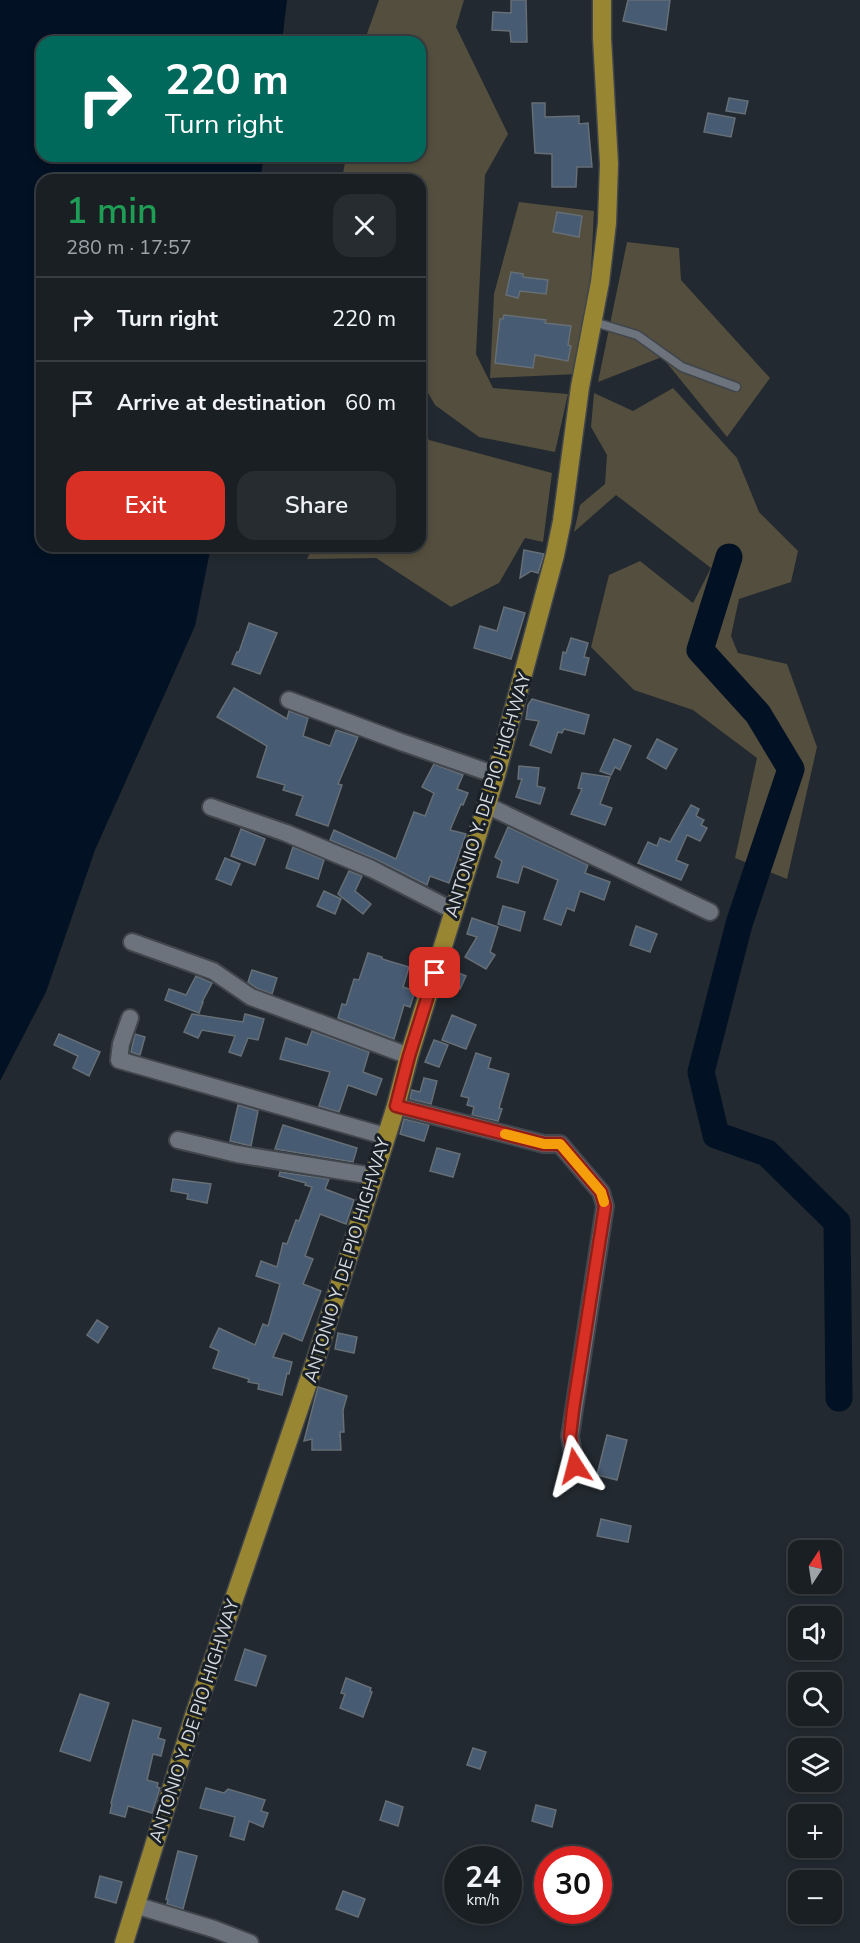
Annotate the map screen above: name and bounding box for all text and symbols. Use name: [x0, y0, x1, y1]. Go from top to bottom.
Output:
text: 220 m: [165, 52, 289, 109]
icon: right: [66, 60, 144, 138]
text: Turn right: [165, 106, 283, 143]
text: 1 min: [66, 187, 158, 236]
button: close: [333, 194, 396, 257]
text: 280 m · 17:57: [66, 234, 192, 261]
icon: right: [66, 303, 99, 336]
text: Turn right: [117, 304, 218, 334]
text: 220 m: [332, 304, 396, 334]
icon: arrive: [66, 387, 99, 420]
text: Arrive at destination: [117, 388, 326, 418]
text: 60 m: [345, 388, 396, 418]
button: Exit: [66, 471, 225, 540]
button: Share: [237, 471, 396, 540]
street label: ANTONIO Y. DE PIO HIGHWAY: [439, 670, 537, 920]
pin: [409, 947, 460, 998]
icon: arrive: [418, 956, 451, 989]
street label: ANTONIO Y. DE PIO HIGHWAY: [298, 1135, 396, 1385]
position arrow: [543, 1434, 607, 1498]
north arrow: [788, 1540, 842, 1594]
map controls: [788, 1540, 842, 1924]
street label: ANTONIO Y. DE PIO HIGHWAY: [143, 1596, 245, 1846]
button: sound: [788, 1606, 842, 1660]
button: search: [788, 1672, 842, 1726]
button: layers: [788, 1738, 842, 1792]
button: +: [788, 1804, 842, 1858]
speed limit sign: 30: [534, 1846, 612, 1924]
text: 24: [465, 1857, 501, 1898]
button: −: [788, 1870, 842, 1924]
text: km/h: [466, 1890, 500, 1910]

